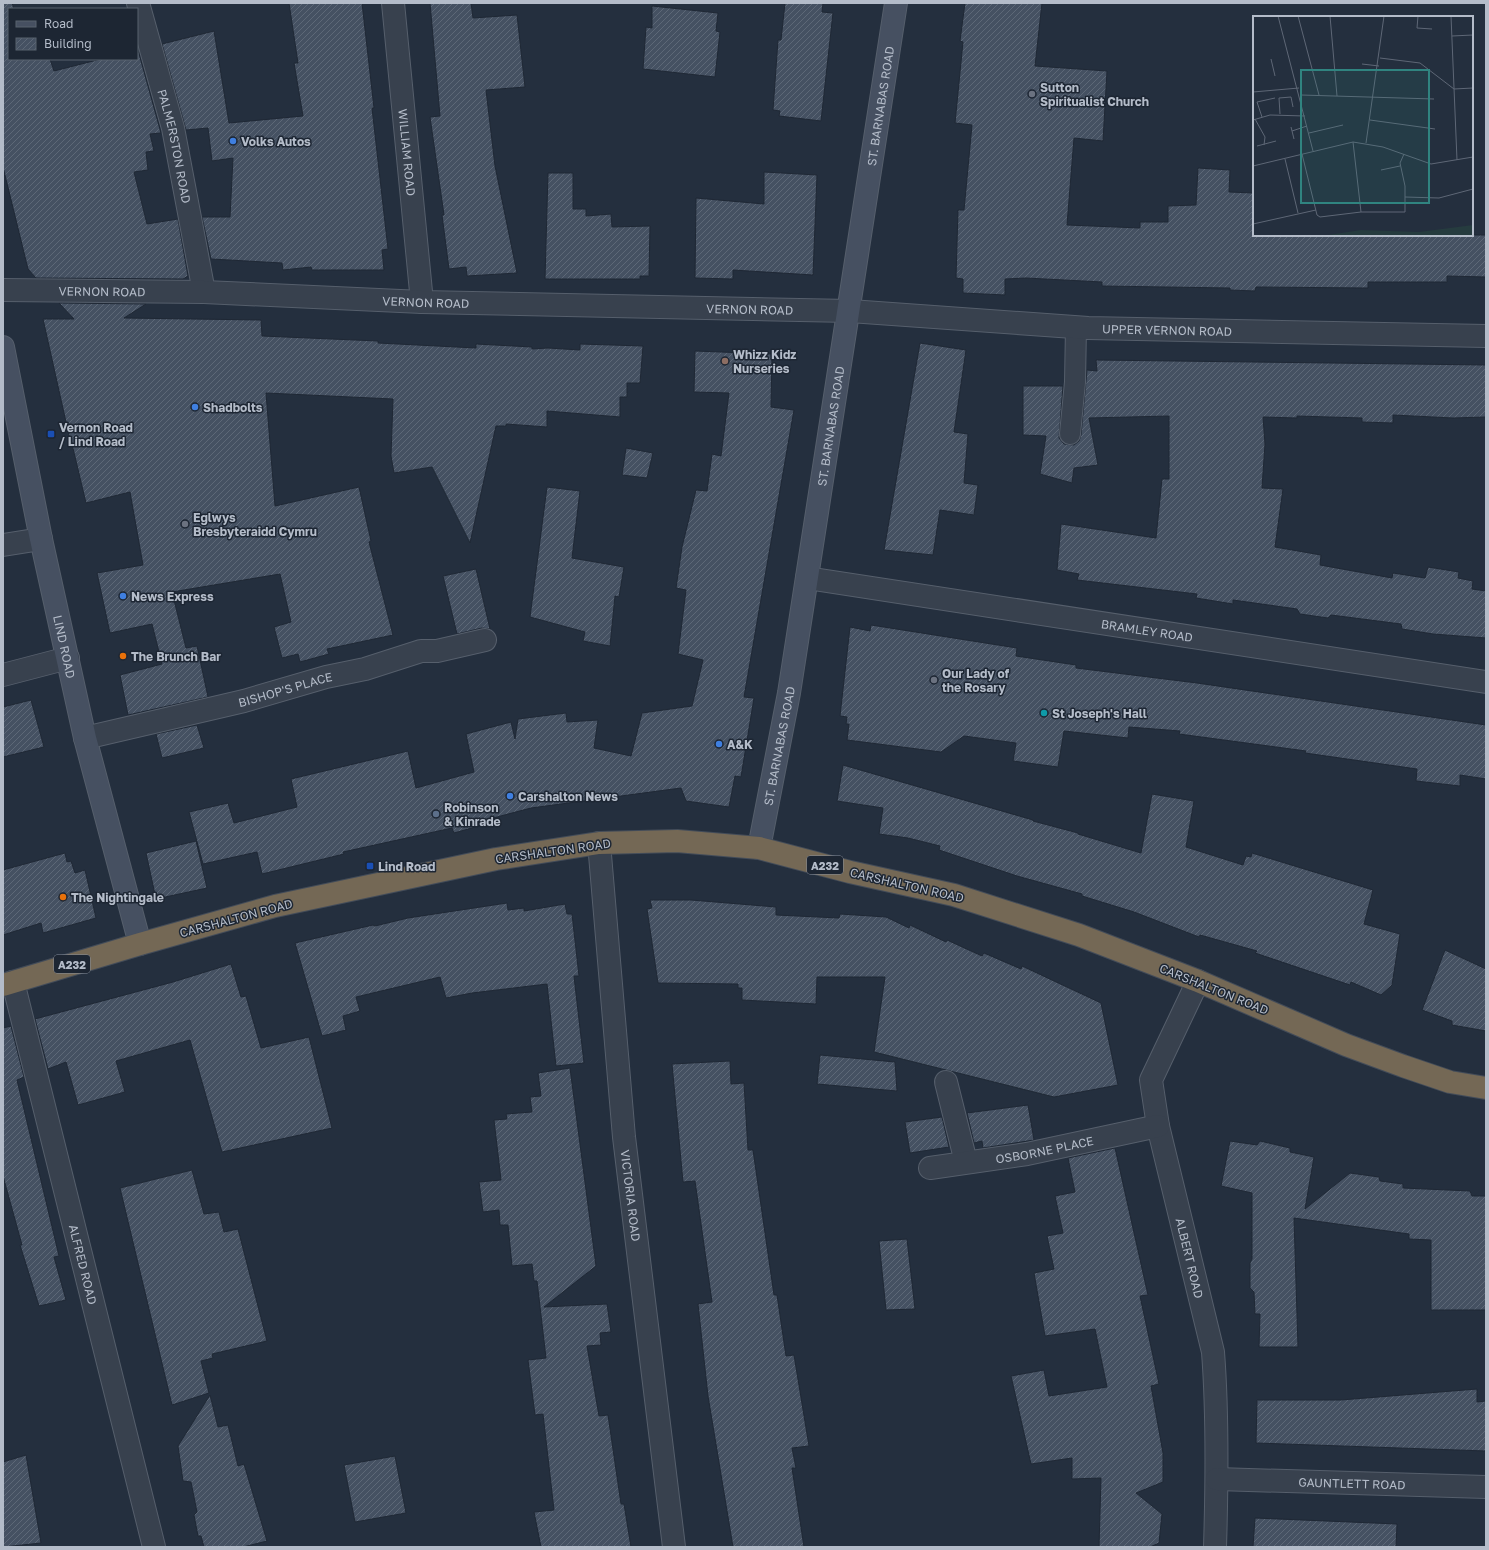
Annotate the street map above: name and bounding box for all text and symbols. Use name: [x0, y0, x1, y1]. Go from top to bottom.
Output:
legend: [8, 8, 138, 60]
text: Road: [44, 16, 73, 31]
inset map: [1253, 16, 1473, 236]
text: Building: [44, 36, 92, 51]
street label: ST. BARNABAS ROAD: [863, 45, 897, 167]
place label: Sutton Spiritualist Church: [1040, 80, 1149, 109]
street label: PALMERSTON ROAD: [155, 87, 195, 205]
marker: Sutton Spiritualist Church: [1027, 89, 1037, 99]
street label: WILLIAM ROAD: [396, 108, 419, 197]
place label: Volks Autos: [241, 134, 311, 149]
marker: Volks Autos: [228, 136, 238, 146]
street label: VERNON ROAD: [58, 283, 146, 299]
street label: VERNON ROAD: [382, 293, 469, 310]
street label: VERNON ROAD: [706, 300, 793, 317]
street label: UPPER VERNON ROAD: [1102, 321, 1232, 338]
place label: Whizz Kidz Nurseries: [733, 347, 796, 376]
marker: Whizz Kidz Nurseries: [720, 356, 730, 366]
street label: ST. BARNABAS ROAD: [814, 365, 847, 487]
place label: Shadbolts: [203, 400, 263, 415]
marker: Shadbolts: [190, 402, 200, 412]
place label: Vernon Road / Lind Road: [59, 420, 133, 449]
marker: Vernon Road / Lind Road: [46, 429, 56, 439]
place label: Eglwys Bresbyteraidd Cymru: [193, 510, 317, 539]
marker: Eglwys Bresbyteraidd Cymru: [180, 519, 190, 529]
place label: News Express: [131, 589, 214, 604]
marker: News Express: [118, 591, 128, 601]
street label: LIND ROAD: [51, 614, 79, 680]
street label: BRAMLEY ROAD: [1100, 616, 1194, 645]
place label: The Brunch Bar: [131, 649, 221, 664]
marker: The Brunch Bar: [118, 651, 128, 661]
place label: Our Lady of the Rosary: [942, 666, 1010, 695]
street label: BISHOP'S PLACE: [237, 668, 333, 710]
marker: Our Lady of the Rosary: [929, 675, 939, 685]
street label: ST. BARNABAS ROAD: [760, 685, 797, 807]
place label: St Joseph's Hall: [1052, 706, 1147, 721]
marker: St Joseph's Hall: [1039, 708, 1049, 718]
place label: A&K: [727, 737, 753, 752]
marker: A&K: [714, 739, 724, 749]
place label: Carshalton News: [518, 789, 618, 804]
marker: Carshalton News: [505, 791, 515, 801]
place label: Robinson & Kinrade: [444, 800, 501, 829]
marker: Robinson & Kinrade: [431, 809, 441, 819]
street label: CARSHALTON ROAD: [494, 835, 612, 867]
road number: A232: [807, 856, 843, 874]
place label: Lind Road: [378, 859, 435, 874]
marker: Lind Road: [365, 861, 375, 871]
street label: CARSHALTON ROAD: [849, 865, 965, 905]
place label: The Nightingale: [71, 890, 164, 905]
marker: The Nightingale: [58, 892, 68, 902]
street label: CARSHALTON ROAD: [178, 896, 294, 940]
road number: A232: [54, 955, 90, 973]
street label: CARSHALTON ROAD: [1157, 960, 1271, 1018]
street label: OSBORNE PLACE: [995, 1133, 1095, 1166]
street label: VICTORIA ROAD: [618, 1149, 644, 1242]
street label: ALBERT ROAD: [1173, 1216, 1207, 1300]
street label: ALFRED ROAD: [66, 1223, 101, 1306]
street label: GAUNTLETT ROAD: [1298, 1474, 1406, 1492]

